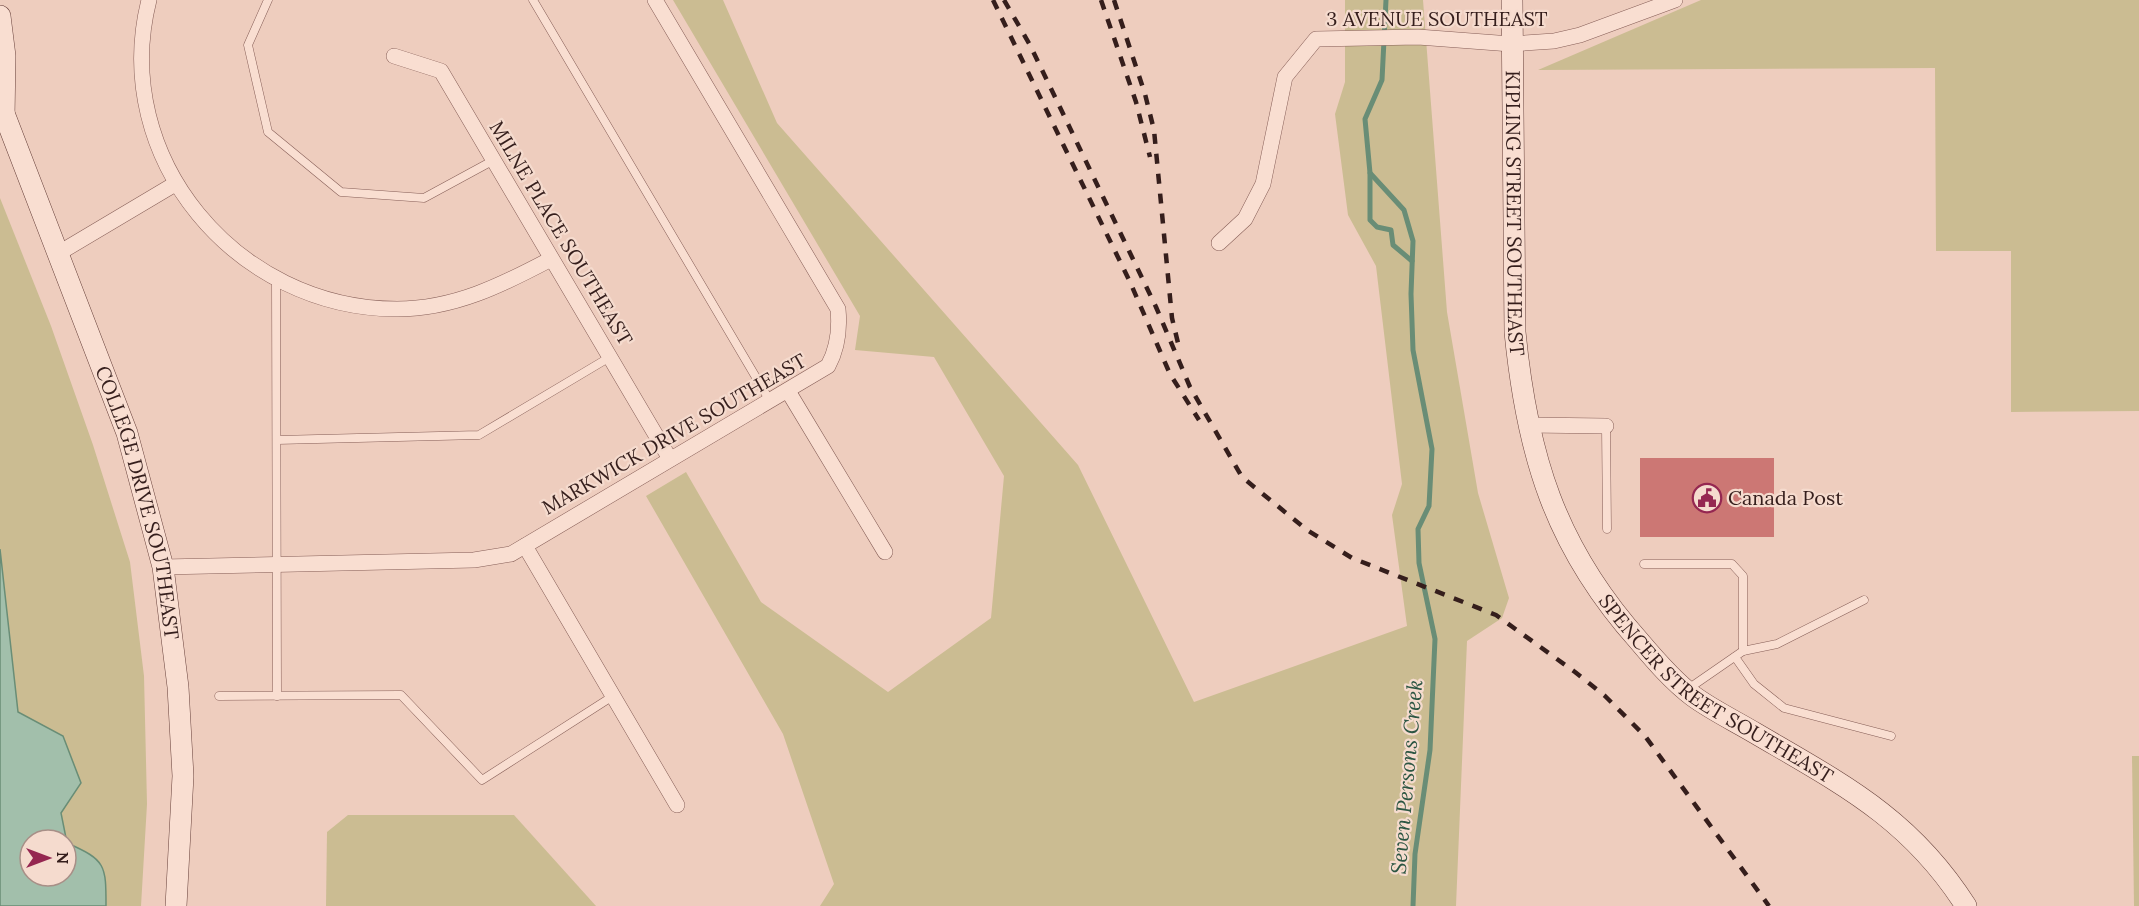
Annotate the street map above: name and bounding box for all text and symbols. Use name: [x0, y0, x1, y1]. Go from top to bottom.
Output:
street label: 3 AVENUE SOUTHEAST: [1326, 6, 1548, 31]
street label: KIPLING STREET SOUTHEAST: [1501, 70, 1531, 358]
street label: MILNE PLACE SOUTHEAST: [484, 116, 638, 350]
street label: MARKWICK DRIVE SOUTHEAST: [537, 347, 810, 520]
street label: COLLEGE DRIVE SOUTHEAST: [90, 362, 185, 641]
public building icon: Canada Post: [1691, 482, 1723, 514]
place label: Canada Post: [1728, 485, 1843, 510]
street label: SPENCER STREET SOUTHEAST: [1594, 589, 1838, 788]
water label: Seven Persons Creek: [1385, 678, 1428, 875]
north arrow: [18, 828, 78, 888]
text: N: [53, 852, 73, 864]

